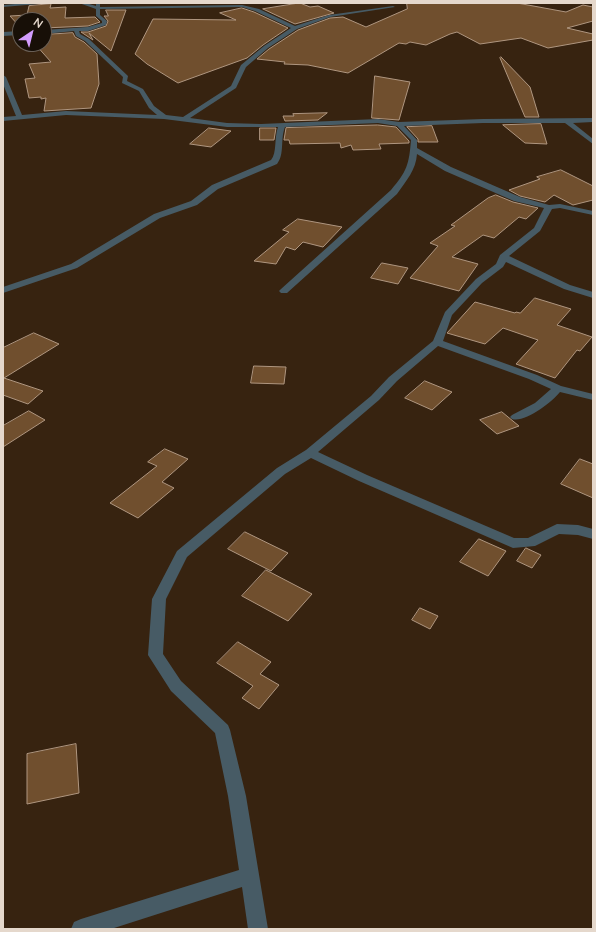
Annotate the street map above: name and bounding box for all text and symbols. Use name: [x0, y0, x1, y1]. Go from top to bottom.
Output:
north arrow: [12, 12, 52, 52]
text: N: [31, 15, 46, 30]

